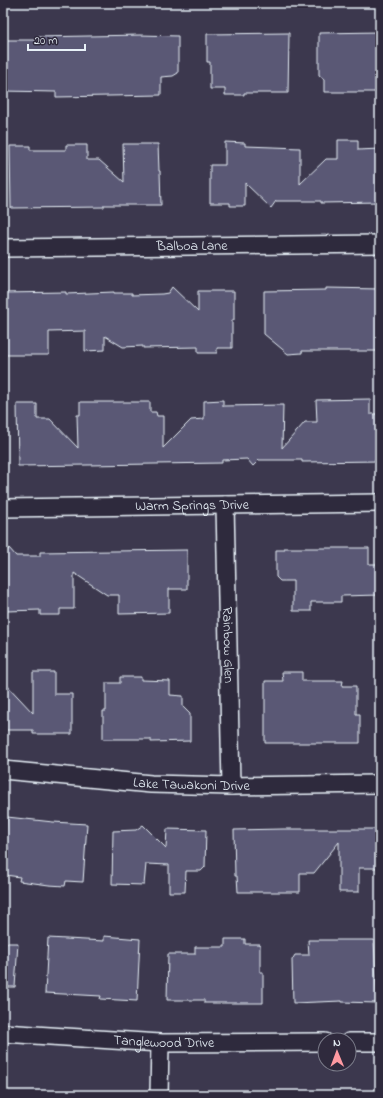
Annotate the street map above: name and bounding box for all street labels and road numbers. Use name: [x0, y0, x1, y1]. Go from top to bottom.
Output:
street label: Balboa Lane: [155, 235, 228, 257]
street label: Warm Springs Drive: [135, 494, 250, 517]
street label: Rainbow Glen: [217, 607, 239, 684]
street label: Lake Tawakoni Drive: [132, 772, 250, 797]
street label: Tanglewood Drive: [113, 1030, 215, 1054]

